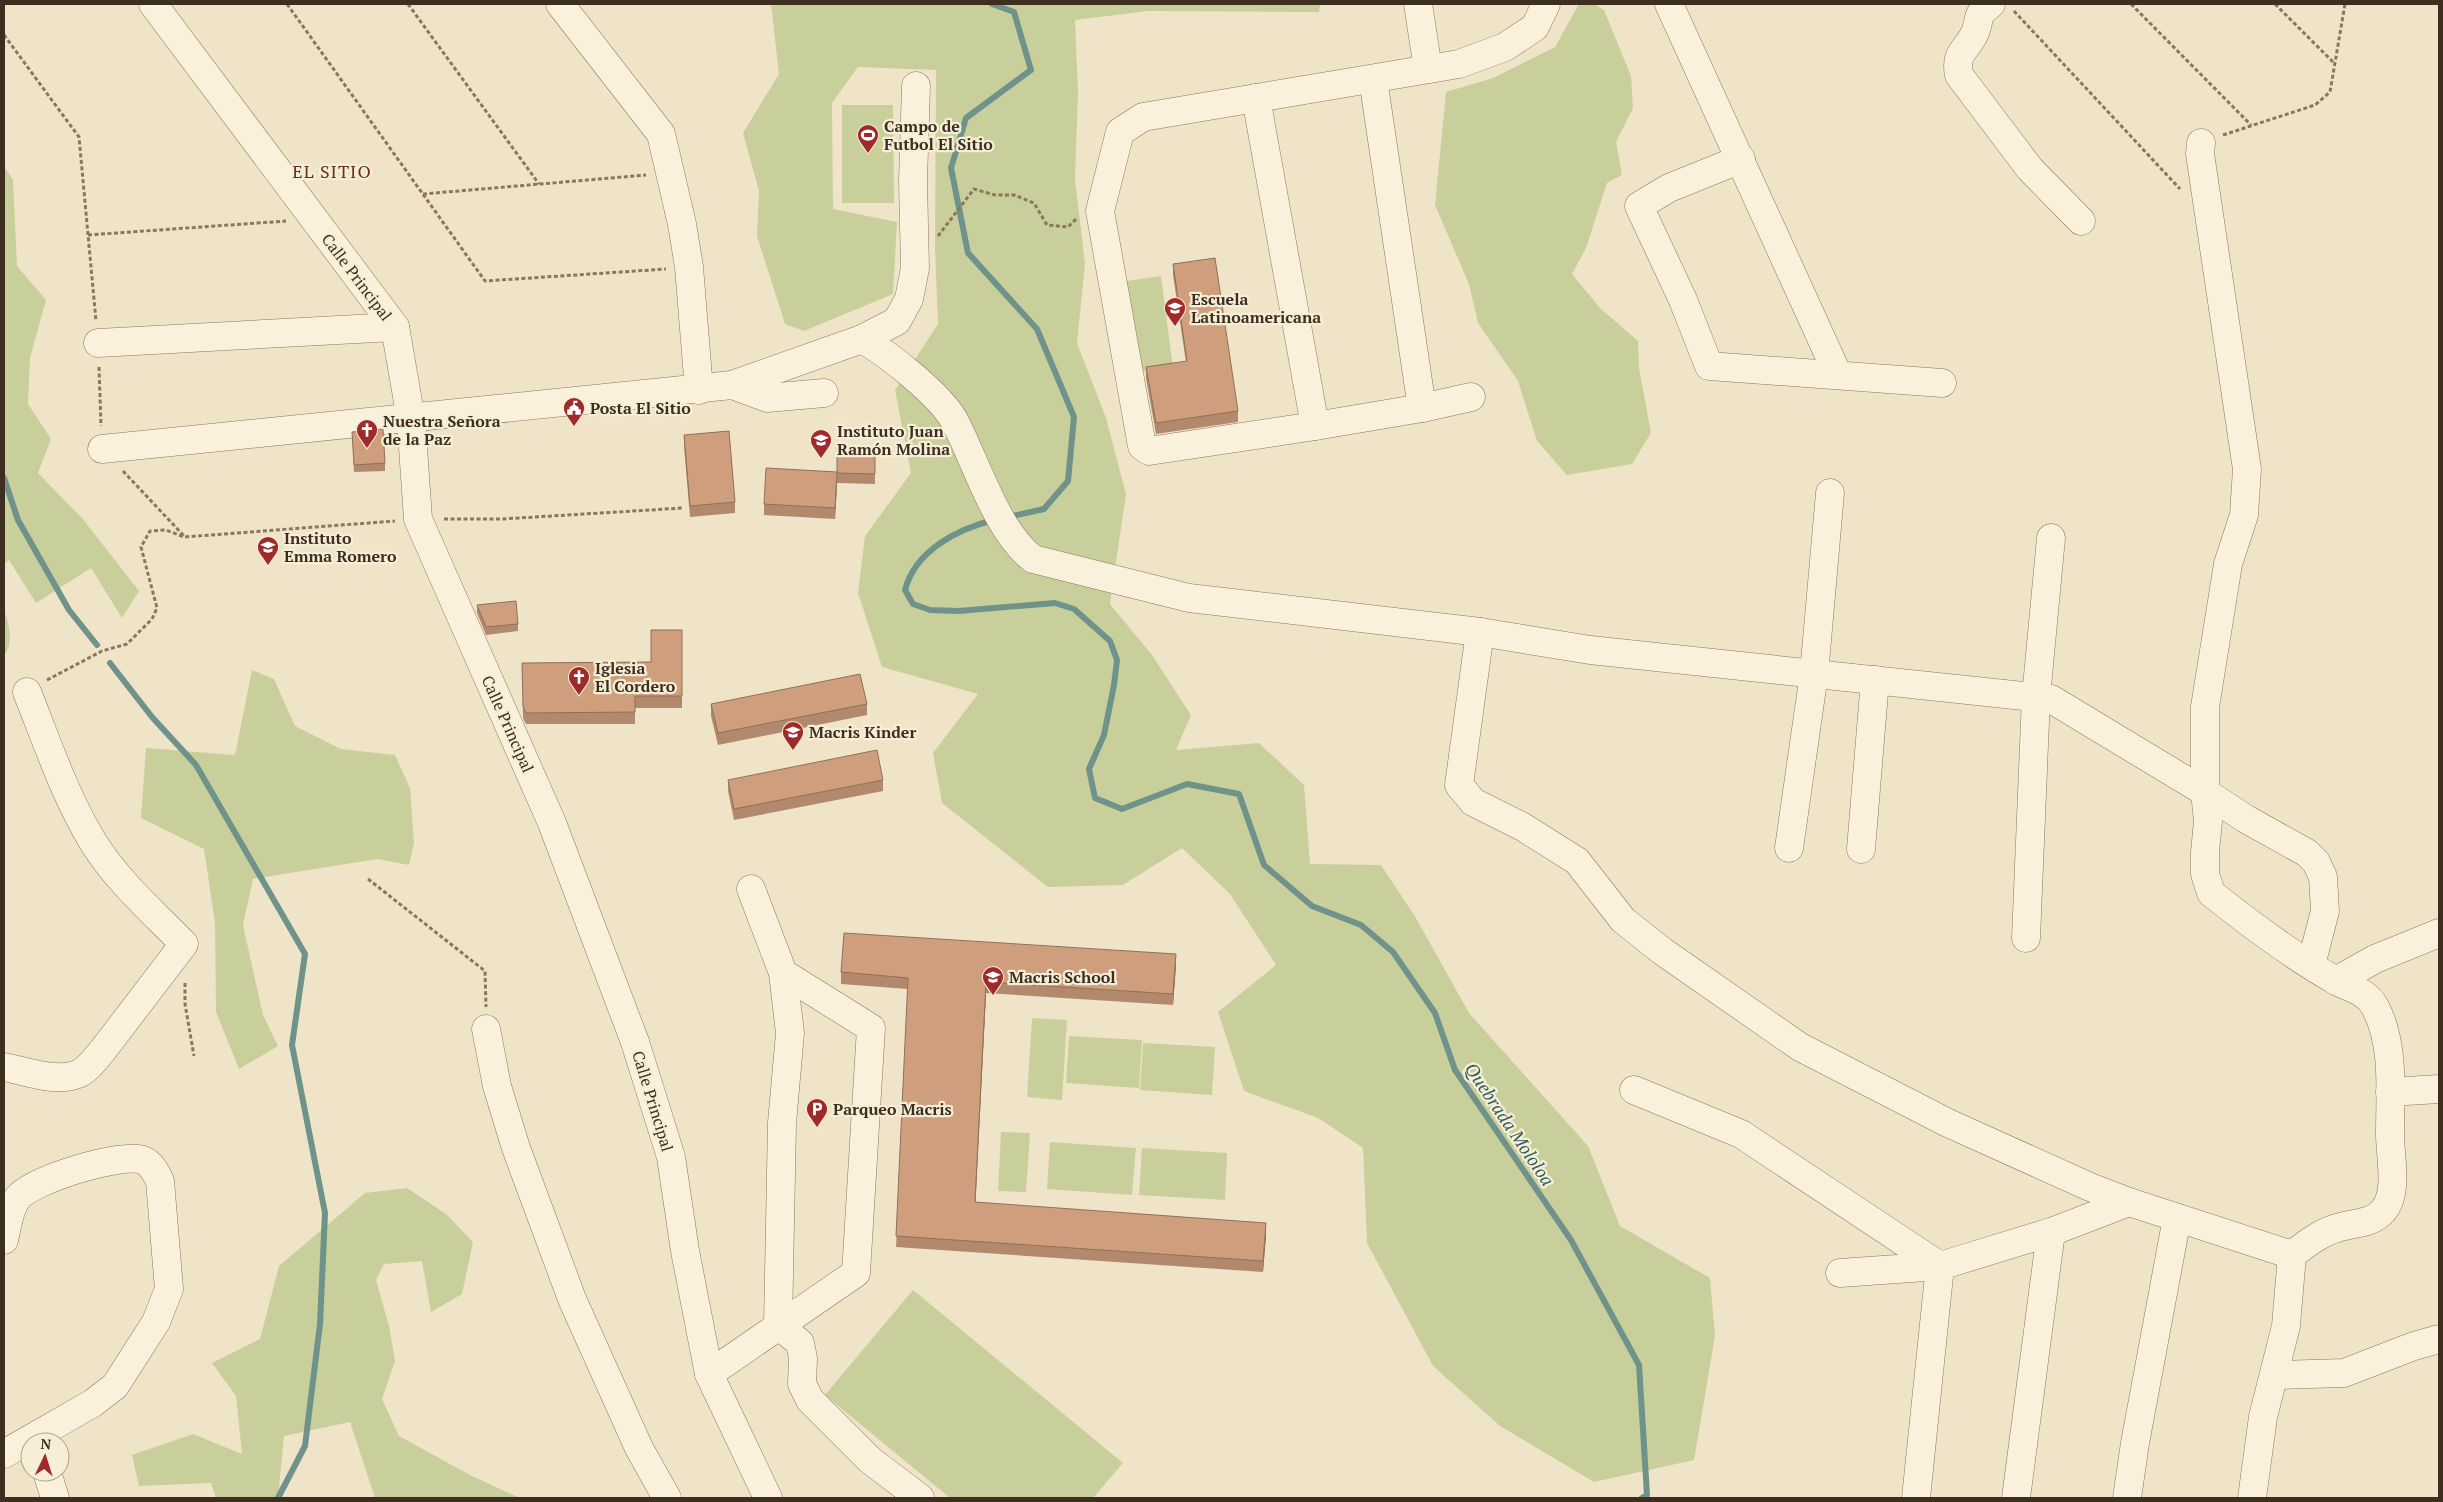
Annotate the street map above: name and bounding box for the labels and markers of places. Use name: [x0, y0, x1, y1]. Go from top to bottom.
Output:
place label: Campo de Futbol El Sitio: [884, 115, 993, 155]
sports icon: Campo de Futbol El Sitio: [856, 123, 880, 154]
place label: Escuela Latinoamericana: [1191, 288, 1321, 328]
school or university icon: Escuela Latinoamericana: [1163, 296, 1187, 327]
public building icon: Posta El Sitio: [562, 396, 586, 427]
place label: Posta El Sitio: [590, 397, 691, 419]
place label: Nuestra Señora de la Paz: [383, 410, 501, 450]
church icon: Nuestra Señora de la Paz: [355, 418, 379, 449]
place label: Instituto Juan Ramón Molina: [837, 420, 950, 460]
school or university icon: Instituto Juan Ramón Molina: [809, 428, 833, 459]
place label: Instituto Emma Romero: [284, 527, 397, 567]
school or university icon: Instituto Emma Romero: [256, 535, 280, 566]
place label: Iglesia El Cordero: [595, 657, 676, 697]
church icon: Iglesia El Cordero: [567, 665, 591, 696]
school or university icon: Macris Kinder: [781, 720, 805, 751]
place label: Macris Kinder: [809, 721, 916, 743]
school or university icon: Macris School: [981, 965, 1005, 996]
place label: Macris School: [1009, 966, 1116, 988]
parking icon: Parqueo Macris: [805, 1097, 829, 1128]
place label: Parqueo Macris: [833, 1098, 952, 1120]

